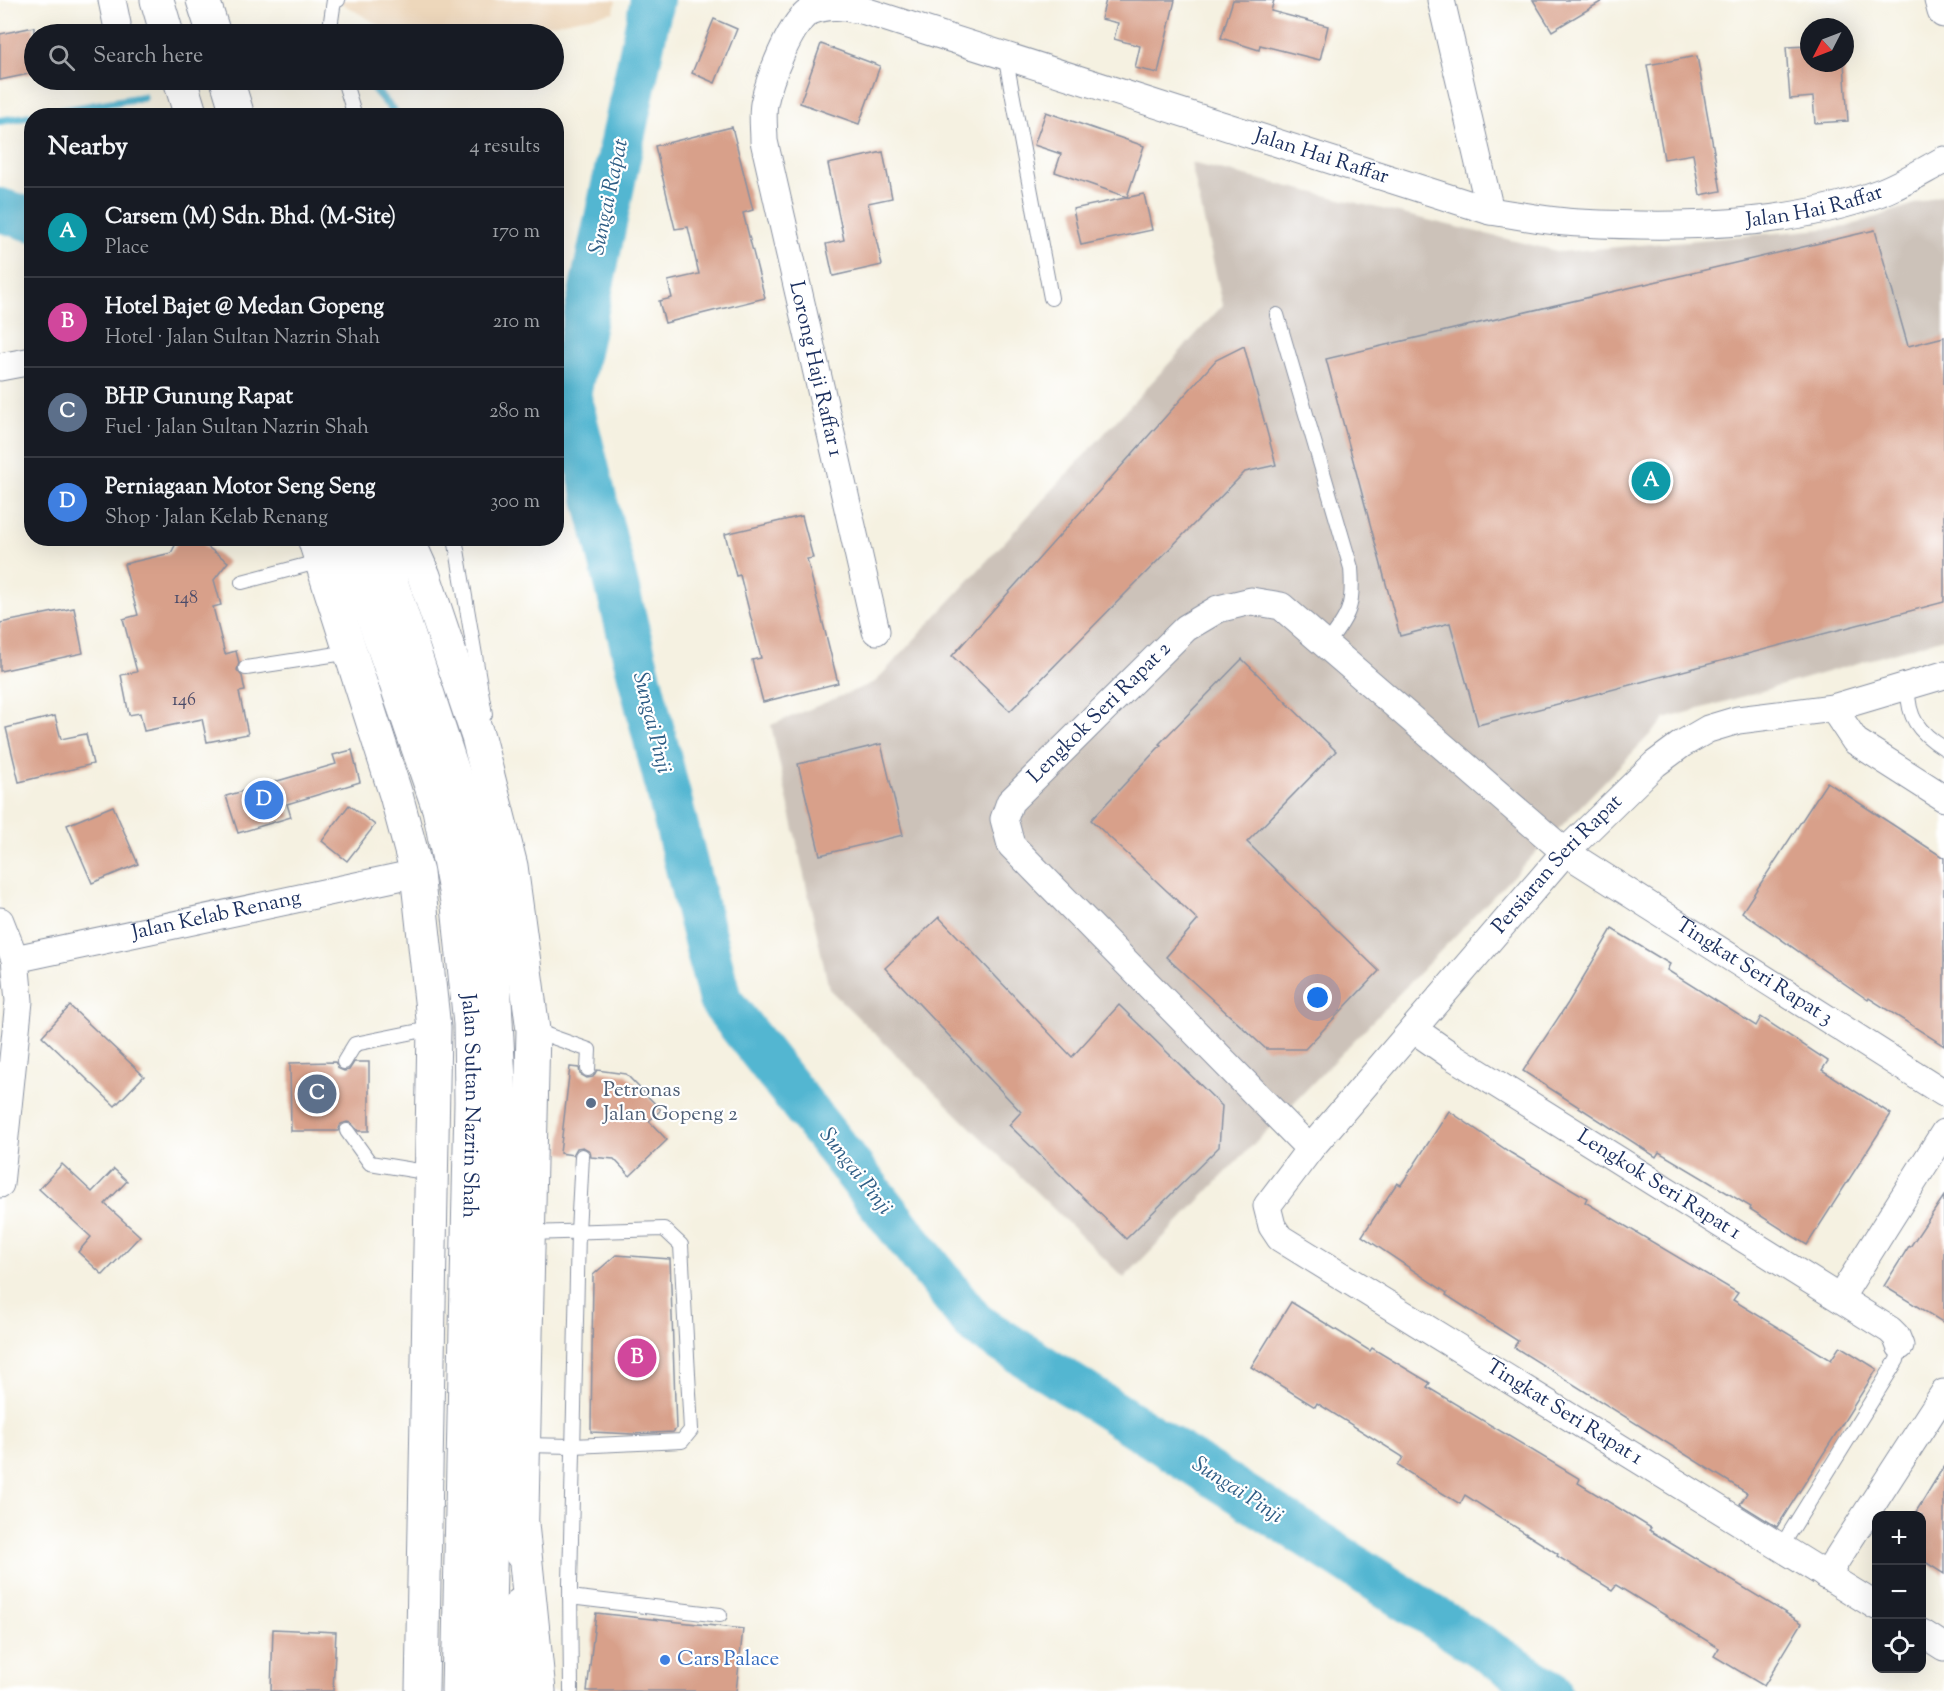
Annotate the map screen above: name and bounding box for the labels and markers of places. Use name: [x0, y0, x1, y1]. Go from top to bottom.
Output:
pin: A: [1632, 458, 1670, 504]
pin: D: [244, 778, 284, 822]
pin: C: [298, 1072, 336, 1116]
place label: Petronas Jalan Gopeng 2: [602, 1076, 738, 1130]
marker: Petronas Jalan Gopeng 2: [584, 1096, 598, 1110]
pin: B: [618, 1336, 656, 1380]
place label: Cars Palace: [677, 1645, 779, 1675]
marker: Cars Palace: [658, 1653, 672, 1667]

